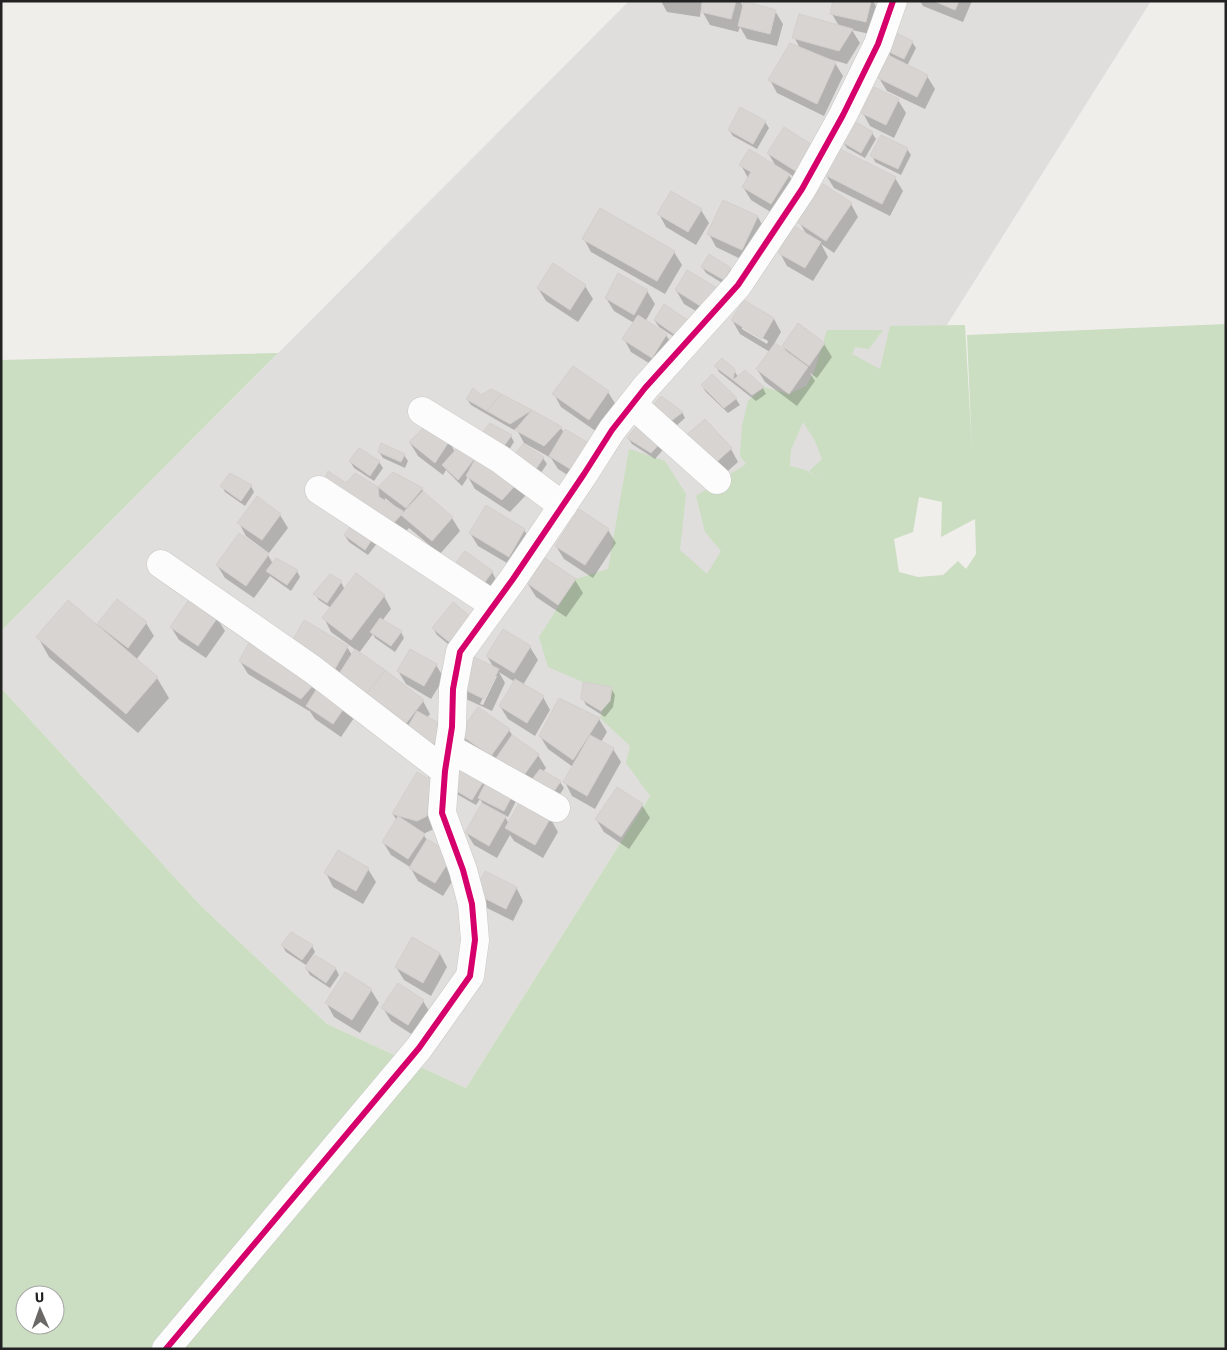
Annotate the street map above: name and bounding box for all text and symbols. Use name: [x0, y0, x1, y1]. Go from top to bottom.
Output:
north arrow: [15, 1285, 65, 1335]
text: U: [35, 1289, 45, 1306]

